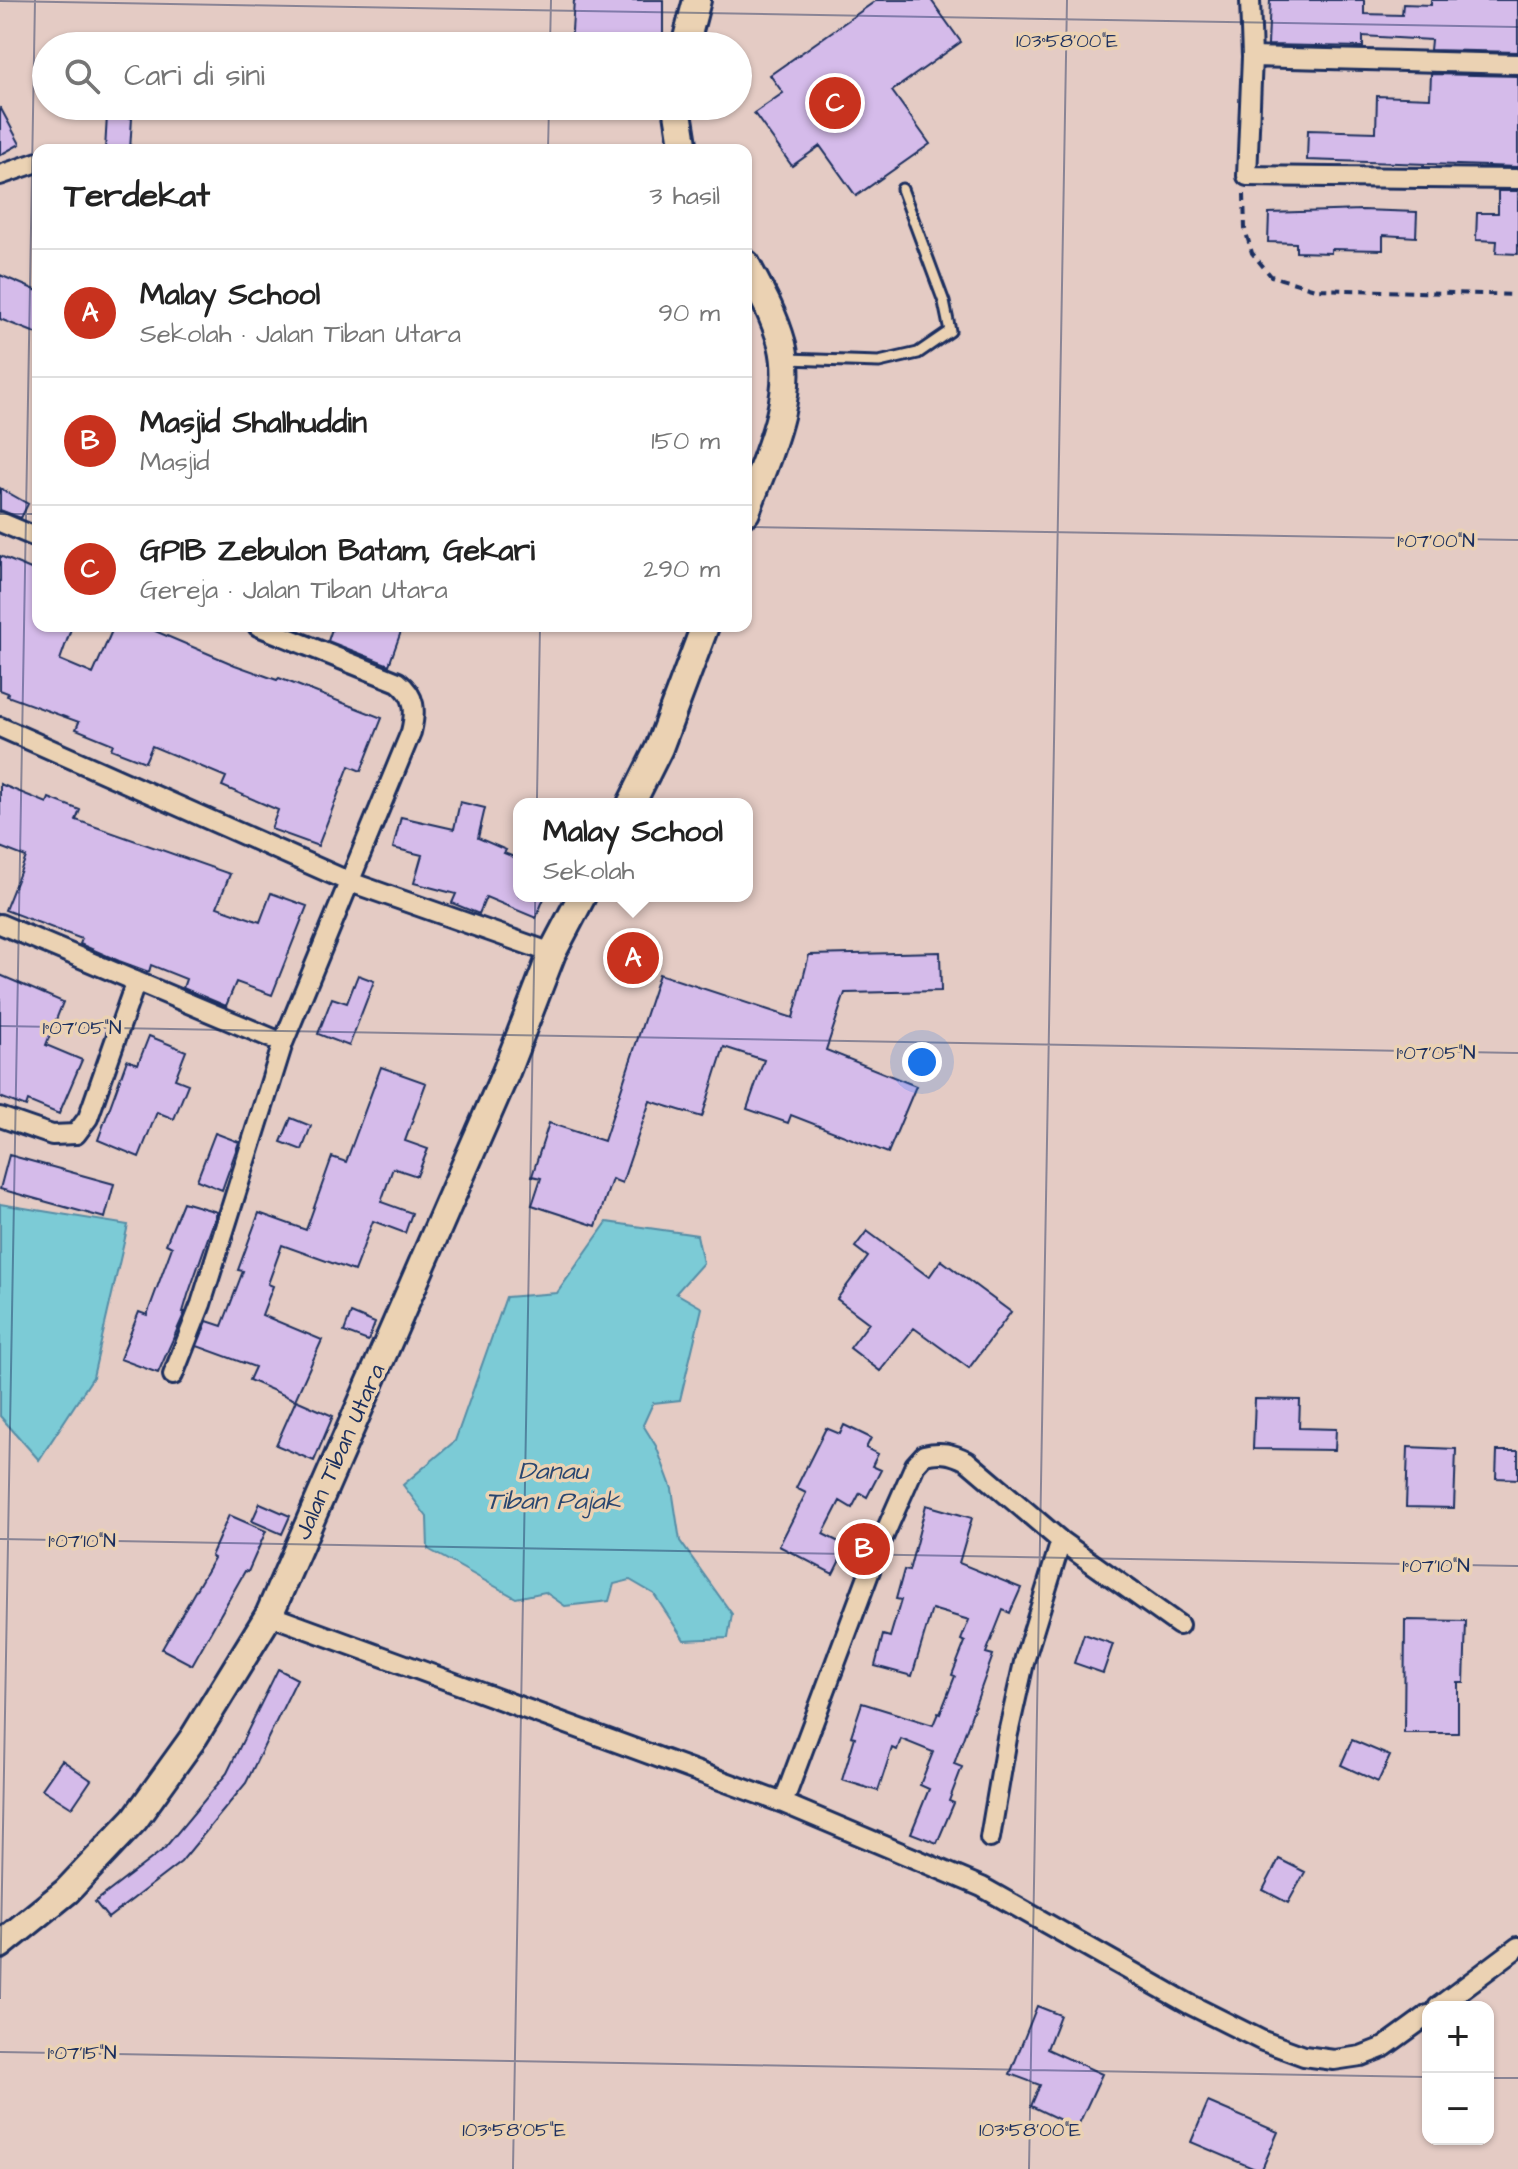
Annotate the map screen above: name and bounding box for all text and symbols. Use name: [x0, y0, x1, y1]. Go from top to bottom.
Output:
text: 103°58'00"E: [1016, 27, 1118, 55]
search box: [32, 32, 752, 120]
icon: search: [60, 54, 104, 98]
text: Cari di sini: [124, 55, 265, 97]
pin: C: [809, 73, 861, 133]
text: Terdekat: [64, 172, 210, 220]
text: 3 hasil: [649, 178, 720, 214]
text: Malay School: [140, 274, 320, 316]
text: A: [82, 295, 98, 331]
text: 90 m: [658, 295, 720, 331]
text: Sekolah · Jalan Tiban Utara: [140, 316, 461, 352]
text: Masjid Shalhuddin: [140, 402, 367, 444]
text: B: [81, 423, 99, 459]
text: 150 m: [651, 423, 720, 459]
text: Masjid: [140, 444, 210, 480]
text: 1°07'00"N: [1397, 527, 1475, 555]
text: GPIB Zebulon Batam, Gekari: [140, 530, 535, 572]
text: C: [81, 551, 99, 587]
text: 290 m: [643, 551, 720, 587]
text: Gereja · Jalan Tiban Utara: [140, 572, 448, 608]
popup: [513, 798, 753, 902]
text: Malay School: [543, 811, 723, 853]
text: Sekolah: [543, 853, 635, 889]
pin: A: [607, 928, 659, 988]
text: 1°07'05"N: [42, 1014, 122, 1042]
text: 1°07'05"N: [1396, 1039, 1476, 1067]
your location: [902, 1042, 942, 1082]
street label: Jalan Tiban Utara: [286, 1359, 394, 1545]
water label: Danau Tiban Pajak: [485, 1453, 622, 1519]
pin: B: [838, 1519, 890, 1579]
text: 1°07'10"N: [48, 1527, 116, 1555]
text: 1°07'10"N: [1402, 1552, 1470, 1580]
map controls: [1422, 2001, 1494, 2145]
button: +: [1422, 2001, 1494, 2073]
text: 1°07'15"N: [47, 2039, 117, 2067]
button: −: [1422, 2073, 1494, 2145]
text: 103°58'05"E: [462, 2116, 566, 2144]
text: 103°58'00"E: [979, 2116, 1081, 2144]

